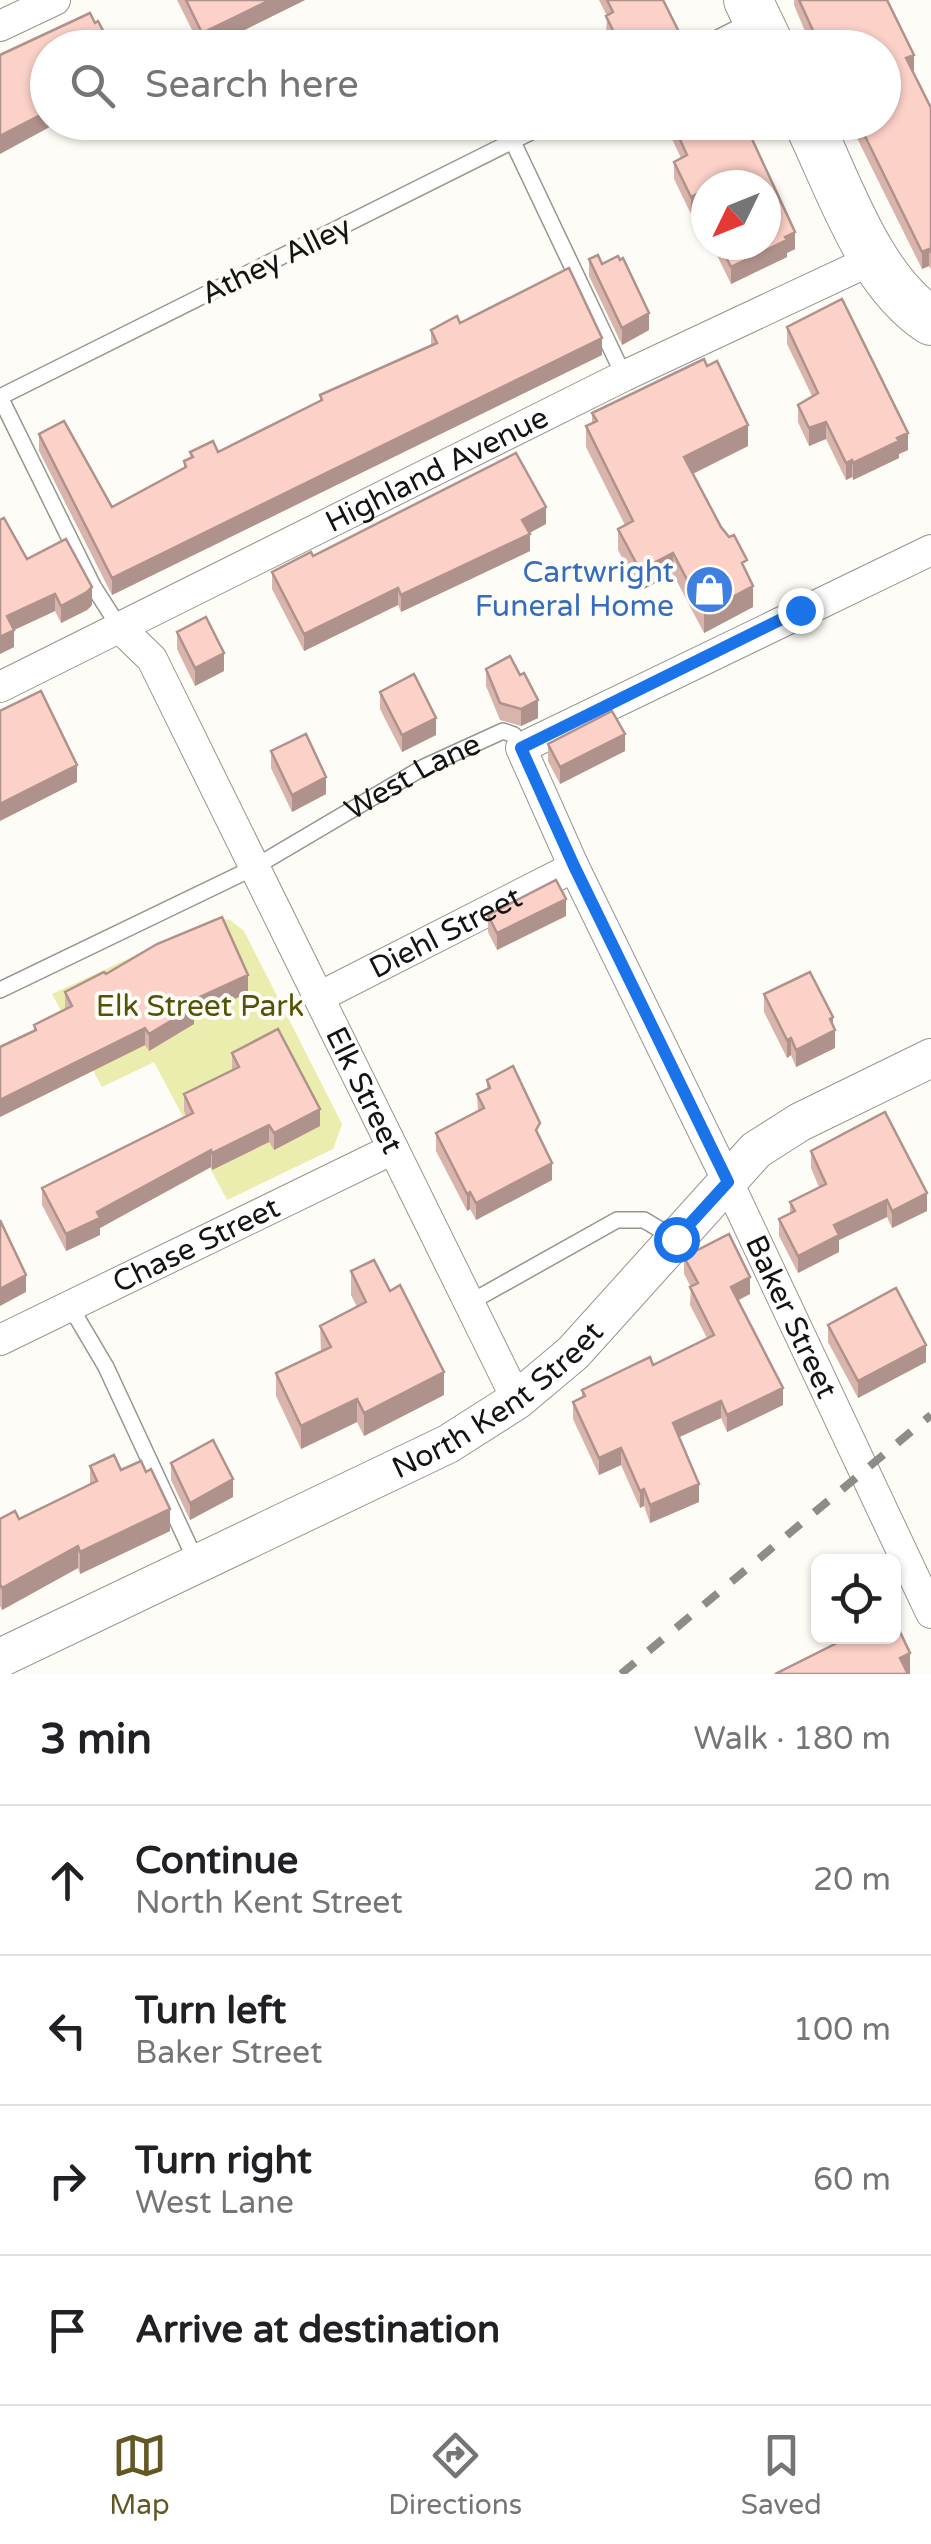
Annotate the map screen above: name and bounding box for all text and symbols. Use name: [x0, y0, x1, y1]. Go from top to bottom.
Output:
search box: [30, 30, 901, 140]
icon: search: [65, 58, 120, 113]
text: Search here: [145, 62, 359, 108]
north arrow: [691, 170, 781, 260]
street label: Athey Alley: [195, 208, 357, 313]
street label: Highland Avenue: [320, 399, 554, 541]
place label: Cartwright Funeral Home: [475, 554, 674, 625]
shop icon: Cartwright Funeral Home: [683, 563, 735, 615]
route end: [778, 588, 824, 634]
street label: West Lane: [338, 726, 486, 829]
street label: Diehl Street: [363, 879, 528, 987]
park label: Elk Street Park: [96, 988, 304, 1025]
street label: Elk Street: [317, 1021, 411, 1160]
street label: Chase Street: [107, 1189, 286, 1301]
route start: [654, 1217, 700, 1263]
street label: Baker Street: [737, 1229, 845, 1404]
street label: North Kent Street: [386, 1314, 611, 1487]
map controls: [811, 1554, 901, 1644]
button: locate: [811, 1554, 901, 1644]
text: 3 min: [40, 1714, 152, 1765]
text: Walk · 180 m: [694, 1720, 891, 1758]
text: Continue: [135, 1838, 298, 1884]
icon: ahead: [40, 1853, 95, 1908]
text: 20 m: [813, 1861, 891, 1899]
text: North Kent Street: [135, 1884, 403, 1922]
text: Turn left: [135, 1988, 286, 2034]
icon: left: [40, 2003, 95, 2058]
text: 100 m: [793, 2011, 891, 2049]
text: Baker Street: [135, 2034, 322, 2072]
text: Turn right: [135, 2138, 312, 2184]
icon: right: [40, 2153, 95, 2208]
text: 60 m: [813, 2161, 891, 2199]
text: West Lane: [135, 2184, 294, 2222]
icon: arrive: [40, 2303, 95, 2358]
text: Arrive at destination: [135, 2307, 500, 2353]
tab: Map: [109, 2428, 170, 2522]
tab: Directions: [388, 2428, 522, 2522]
tab: Saved: [741, 2428, 822, 2522]

